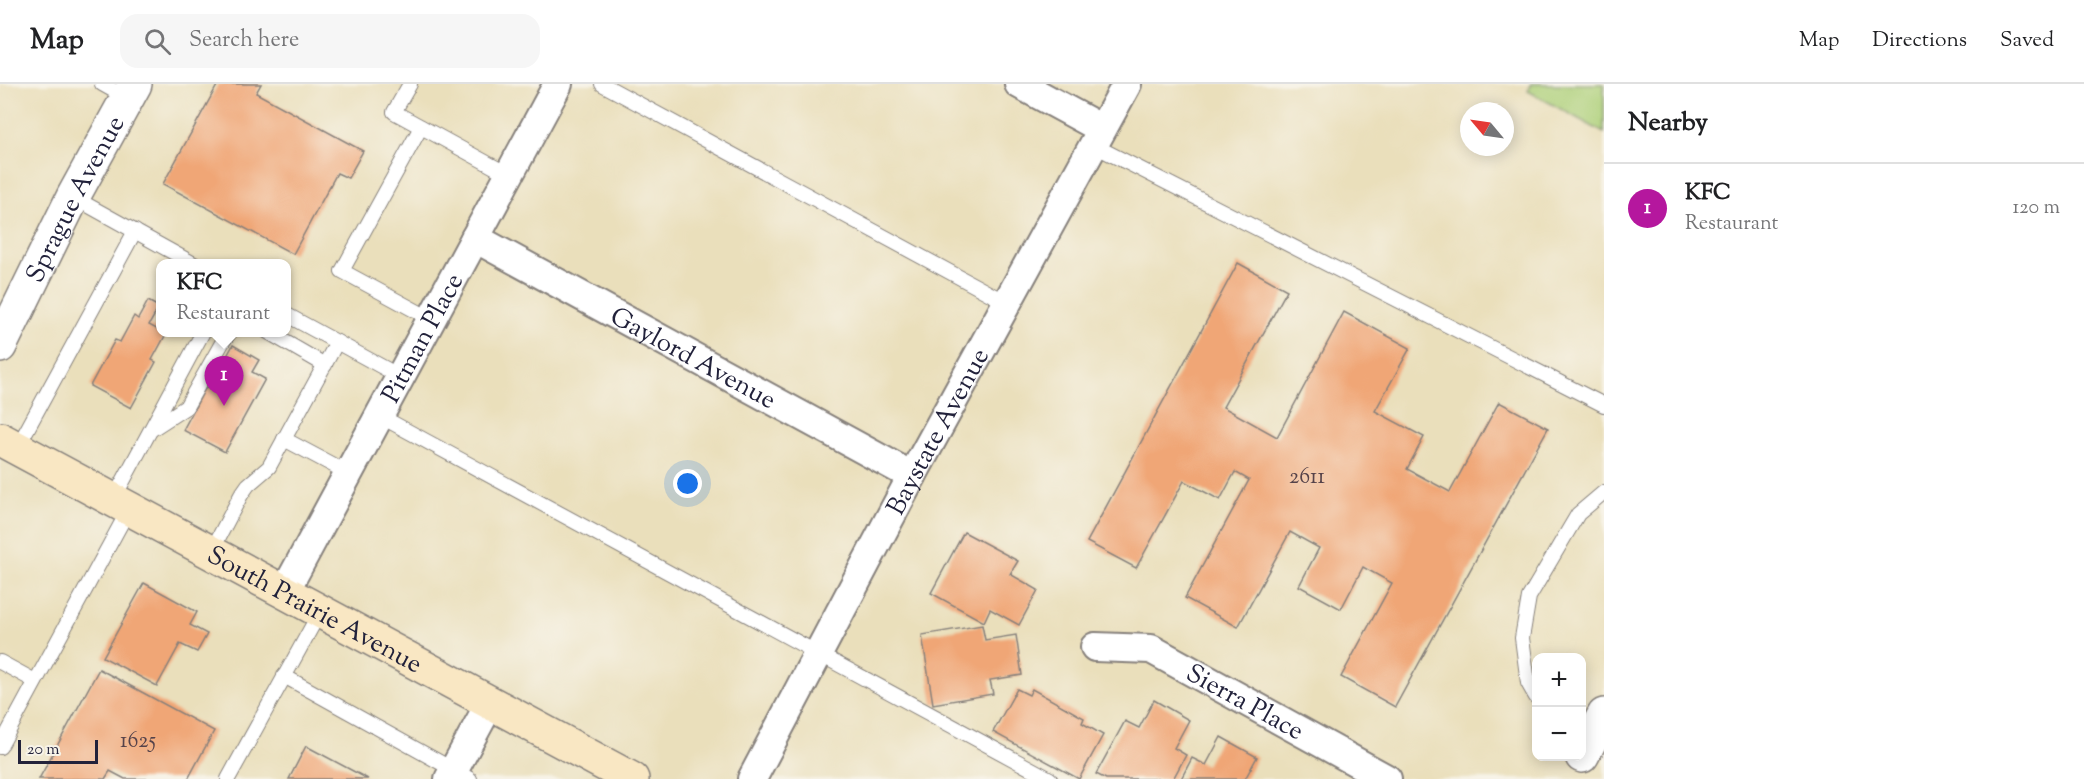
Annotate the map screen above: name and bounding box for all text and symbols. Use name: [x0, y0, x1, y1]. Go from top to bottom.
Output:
search box: [120, 14, 540, 68]
text: Map: [30, 21, 84, 61]
icon: search: [141, 25, 174, 58]
text: Search here: [189, 25, 299, 57]
text: Map: [1799, 26, 1839, 56]
text: Directions: [1872, 26, 1967, 56]
text: Saved: [2000, 26, 2054, 56]
north arrow: [1460, 102, 1514, 156]
text: Nearby: [1628, 105, 1708, 142]
street label: Sprague Avenue: [18, 110, 135, 290]
text: KFC: [1685, 178, 1731, 210]
text: 1: [1644, 194, 1651, 223]
text: 120 m: [2012, 194, 2060, 223]
text: Restaurant: [1685, 210, 1778, 239]
popup: [156, 259, 291, 337]
street label: Pitman Place: [374, 267, 474, 410]
text: KFC: [177, 268, 223, 300]
street label: Gaylord Avenue: [603, 299, 782, 420]
text: Restaurant: [177, 300, 270, 329]
street label: Baystate Avenue: [879, 342, 1000, 522]
pin: 1: [204, 356, 244, 406]
house number: 2611: [1289, 462, 1325, 494]
your location: [673, 469, 702, 498]
street label: South Prairie Avenue: [200, 538, 428, 684]
map controls: [1532, 653, 1586, 761]
button: +: [1532, 653, 1586, 707]
street label: Sierra Place: [1179, 656, 1310, 751]
button: −: [1532, 707, 1586, 761]
house number: 1625: [120, 726, 156, 758]
scale bar: [18, 737, 98, 764]
text: 20 m: [27, 739, 60, 762]

